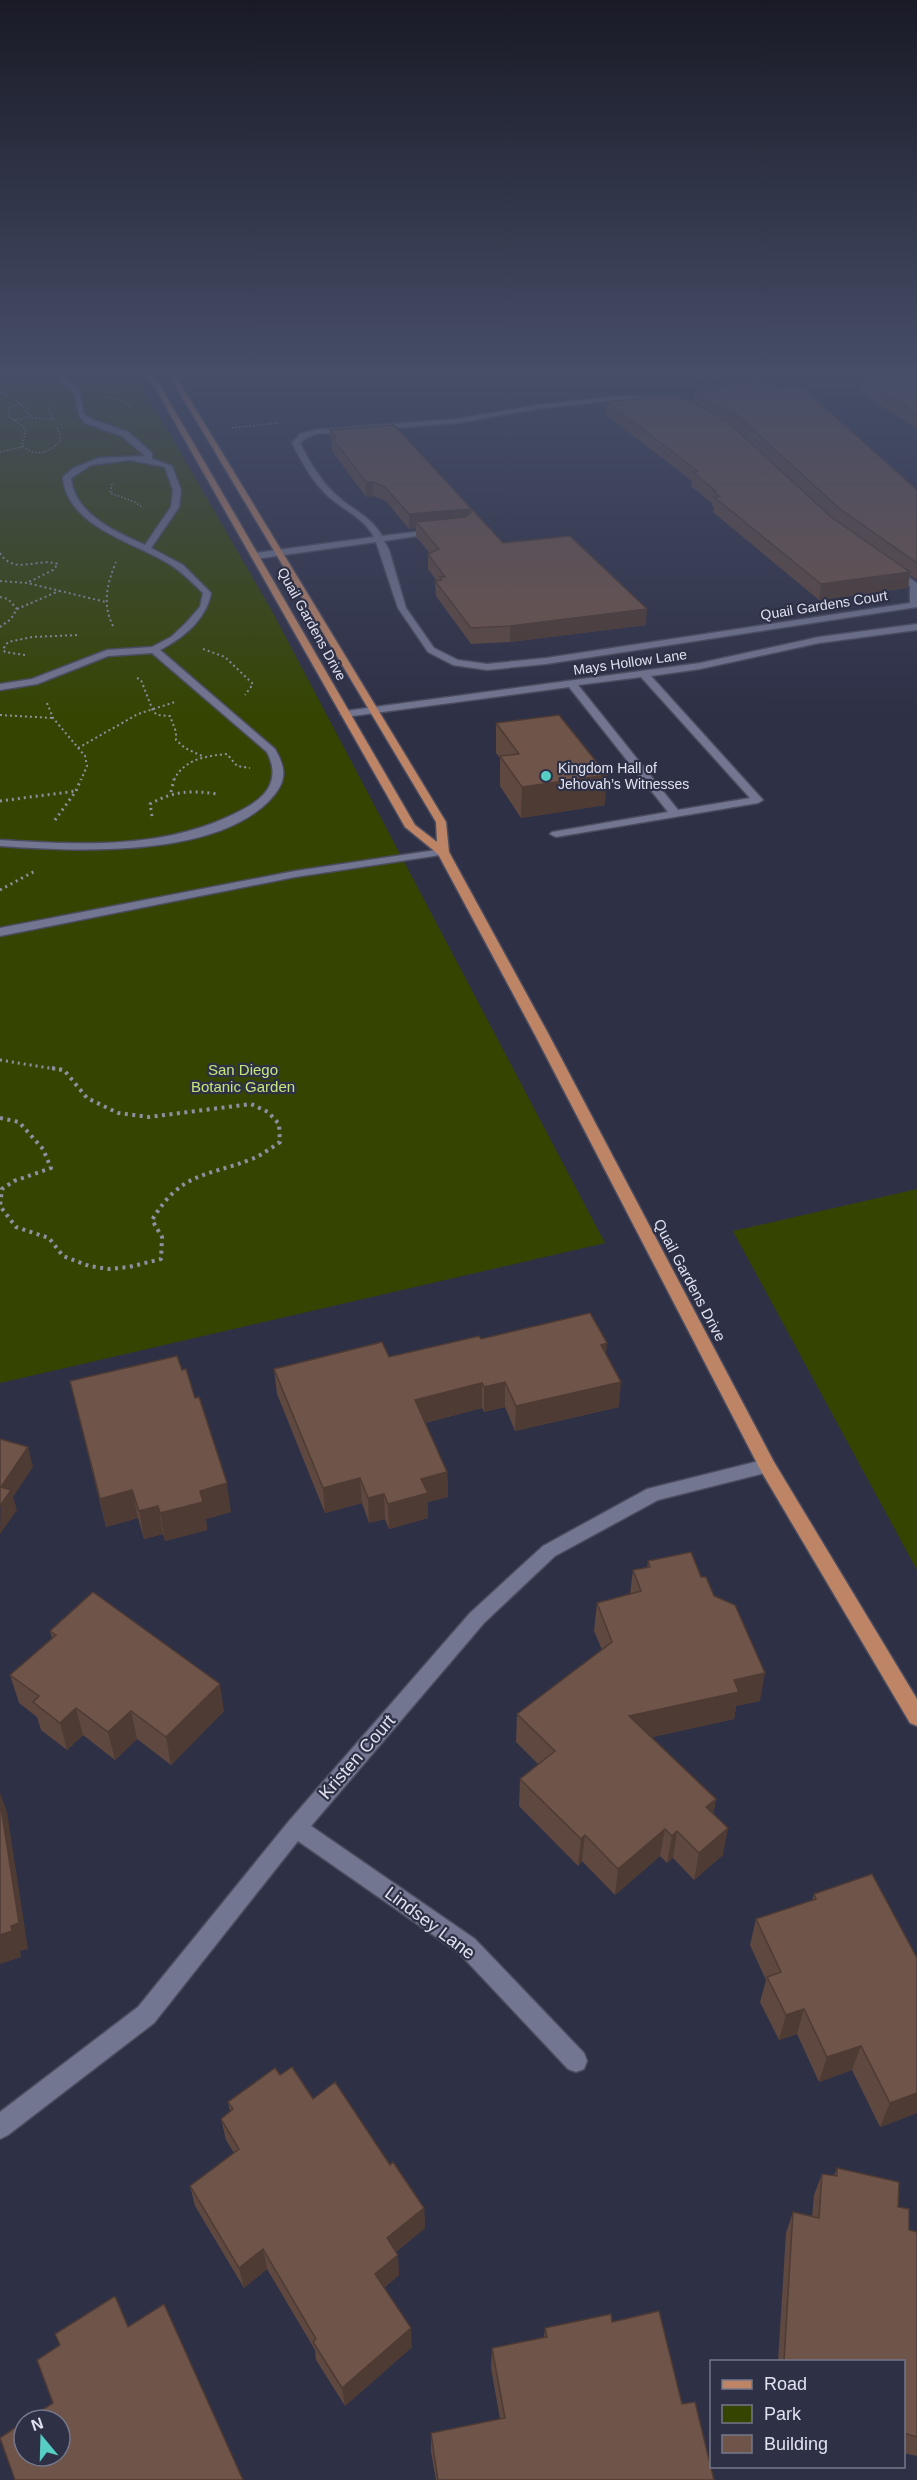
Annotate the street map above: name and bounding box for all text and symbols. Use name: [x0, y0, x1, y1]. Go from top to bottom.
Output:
street label: Quail Gardens Drive: [274, 565, 350, 684]
street label: Quail Gardens Court: [759, 587, 889, 623]
street label: Mays Hollow Lane: [572, 646, 688, 678]
place label: Kingdom Hall of Jehovah’s Witnesses: [558, 760, 689, 792]
marker: Kingdom Hall of Jehovah’s Witnesses: [539, 769, 553, 783]
park label: San Diego Botanic Garden: [191, 1061, 295, 1095]
street label: Quail Gardens Drive: [651, 1216, 729, 1344]
street label: Kristen Court: [315, 1711, 399, 1803]
street label: Lindsey Lane: [381, 1883, 479, 1963]
legend: [710, 2360, 905, 2468]
text: Road: [764, 2374, 807, 2394]
text: Park: [764, 2404, 802, 2424]
north arrow: [12, 2408, 72, 2468]
text: N: [29, 2414, 46, 2434]
text: Building: [764, 2434, 828, 2454]

